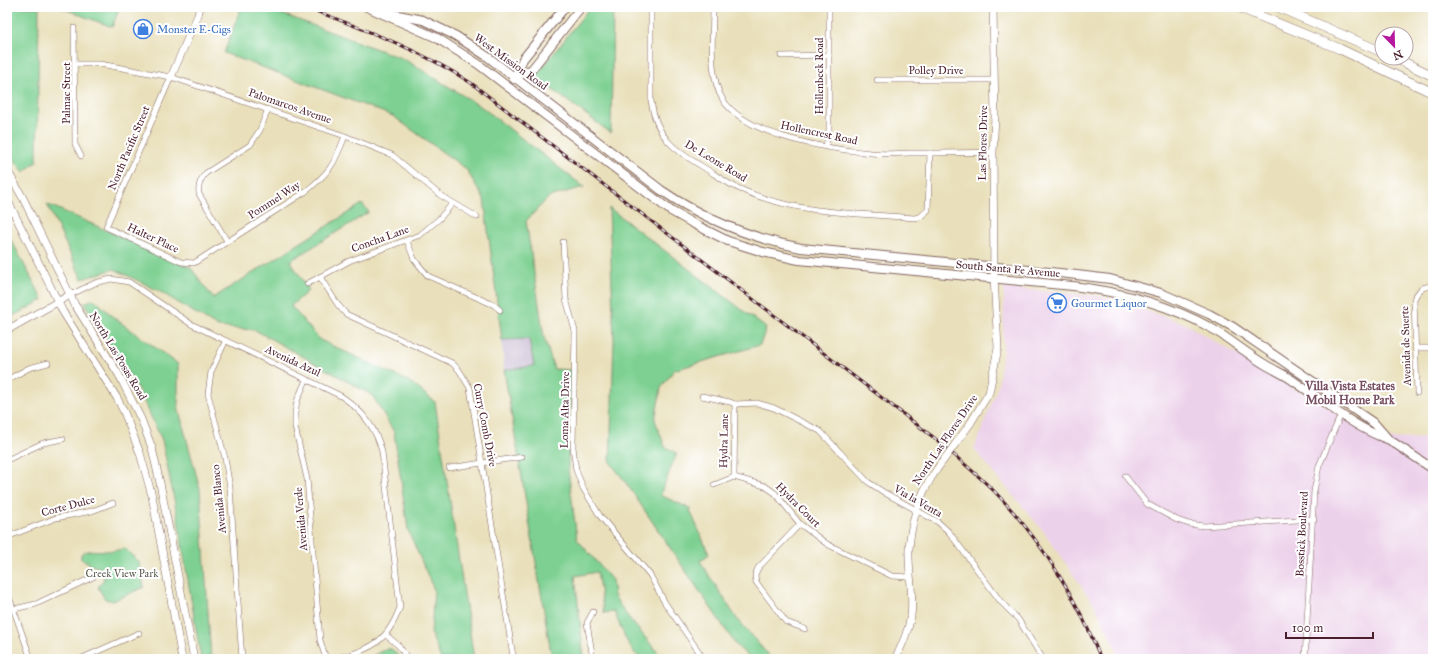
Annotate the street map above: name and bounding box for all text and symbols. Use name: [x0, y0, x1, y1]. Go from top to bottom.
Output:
shop icon: Monster E-Cigs: [132, 18, 154, 40]
place label: Monster E-Cigs: [157, 23, 231, 36]
north arrow: [1374, 26, 1414, 66]
street label: West Mission Road: [472, 31, 551, 93]
street label: Hollenbeck Road: [813, 37, 826, 114]
text: N: [1390, 47, 1405, 63]
street label: Palmac Street: [60, 62, 73, 124]
street label: Polley Drive: [909, 64, 964, 77]
street label: Palomarcos Avenue: [247, 86, 334, 126]
street label: North Pacific Street: [105, 104, 153, 192]
street label: Las Flores Drive: [976, 105, 990, 181]
street label: Hollencrest Road: [779, 118, 859, 148]
street label: De Leone Road: [683, 137, 750, 185]
street label: Pommel Way: [245, 178, 303, 222]
street label: Halter Place: [125, 220, 181, 256]
street label: Concha Lane: [350, 222, 411, 255]
street label: South Santa Fe Avenue: [955, 258, 1061, 280]
supermarket icon: Gourmet Liquor: [1046, 292, 1068, 314]
place label: Gourmet Liquor: [1071, 297, 1148, 311]
street label: Avenida de Suerte: [1398, 305, 1414, 387]
street label: North Las Posas Road: [87, 310, 150, 403]
street label: Avenida Azul: [262, 342, 323, 379]
street label: Loma Alta Drive: [558, 371, 572, 448]
district label: Villa Vista Estates Mobil Home Park: [1304, 379, 1395, 407]
street label: Curry Comb Drive: [471, 382, 500, 468]
street label: North Las Flores Drive: [910, 392, 980, 488]
street label: Hydra Lane: [717, 413, 731, 468]
street label: Avenida Blanco: [209, 464, 229, 535]
street label: Hydra Court: [773, 480, 823, 530]
street label: Via la Venta: [891, 481, 945, 520]
street label: Avenida Verde: [292, 486, 310, 552]
street label: Bosstick Boulevard: [1293, 490, 1311, 577]
street label: Corte Dulce: [40, 493, 97, 519]
park label: Creek View Park: [86, 567, 159, 580]
scale bar: [1286, 614, 1373, 640]
text: 100 m: [1292, 621, 1323, 635]

